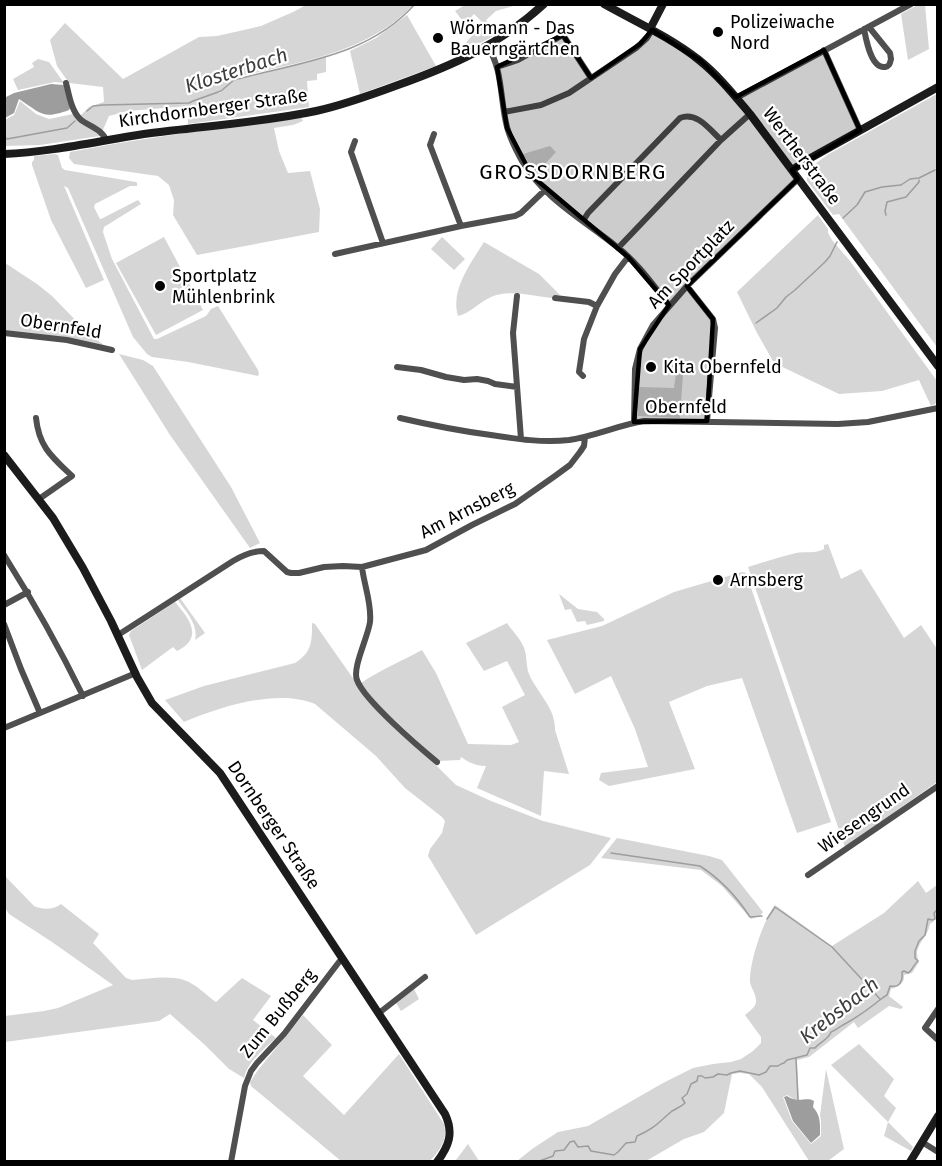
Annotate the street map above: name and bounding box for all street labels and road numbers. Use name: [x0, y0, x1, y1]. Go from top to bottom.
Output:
street label: Kirchdornberger Straße: [117, 84, 309, 132]
street label: Wertherstraße: [758, 103, 846, 209]
street label: Am Sportplatz: [643, 215, 739, 313]
street label: Obernfeld: [19, 309, 103, 343]
street label: Obernfeld: [645, 396, 727, 418]
street label: Am Arnsberg: [416, 476, 519, 543]
street label: Dornberger Straße: [223, 757, 325, 893]
street label: Wiesengrund: [814, 778, 914, 858]
street label: Zum Bußberg: [235, 963, 321, 1062]

